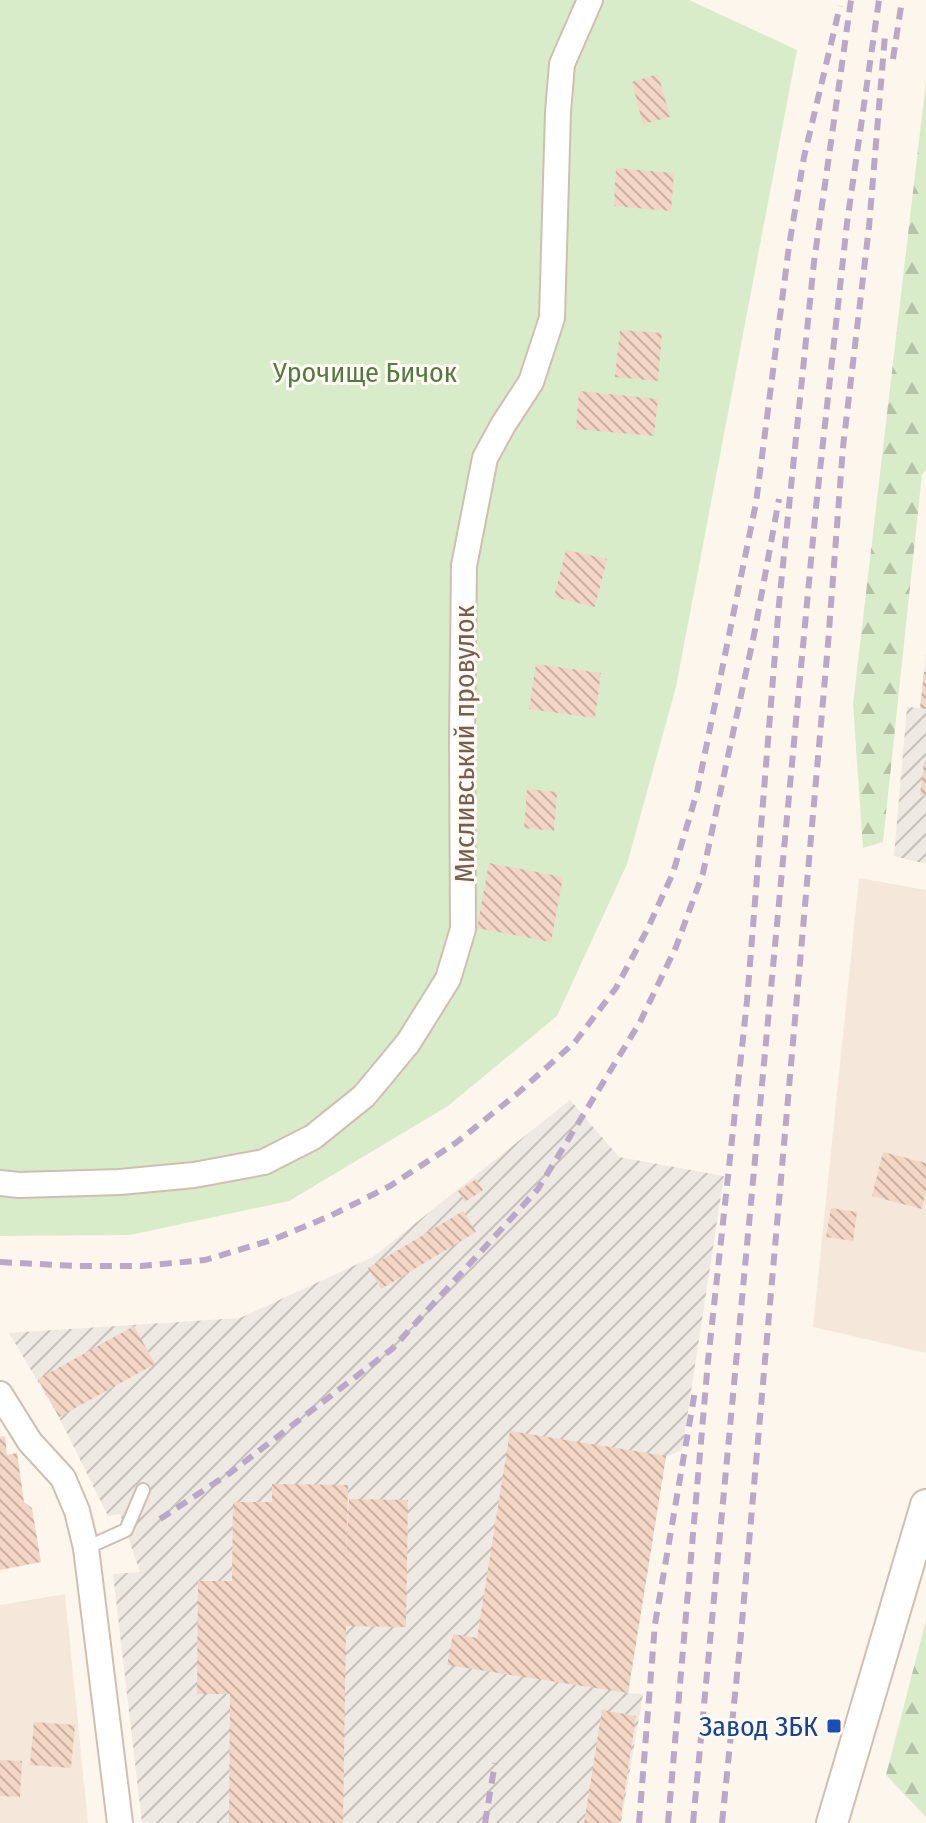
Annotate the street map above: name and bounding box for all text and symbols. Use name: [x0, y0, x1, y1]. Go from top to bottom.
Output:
park label: Урочище Бичок: [272, 356, 457, 389]
street label: Мисливський провулок: [448, 605, 481, 883]
place label: Завод ЗБК: [699, 1710, 818, 1743]
marker: Завод ЗБК: [825, 1717, 843, 1735]

